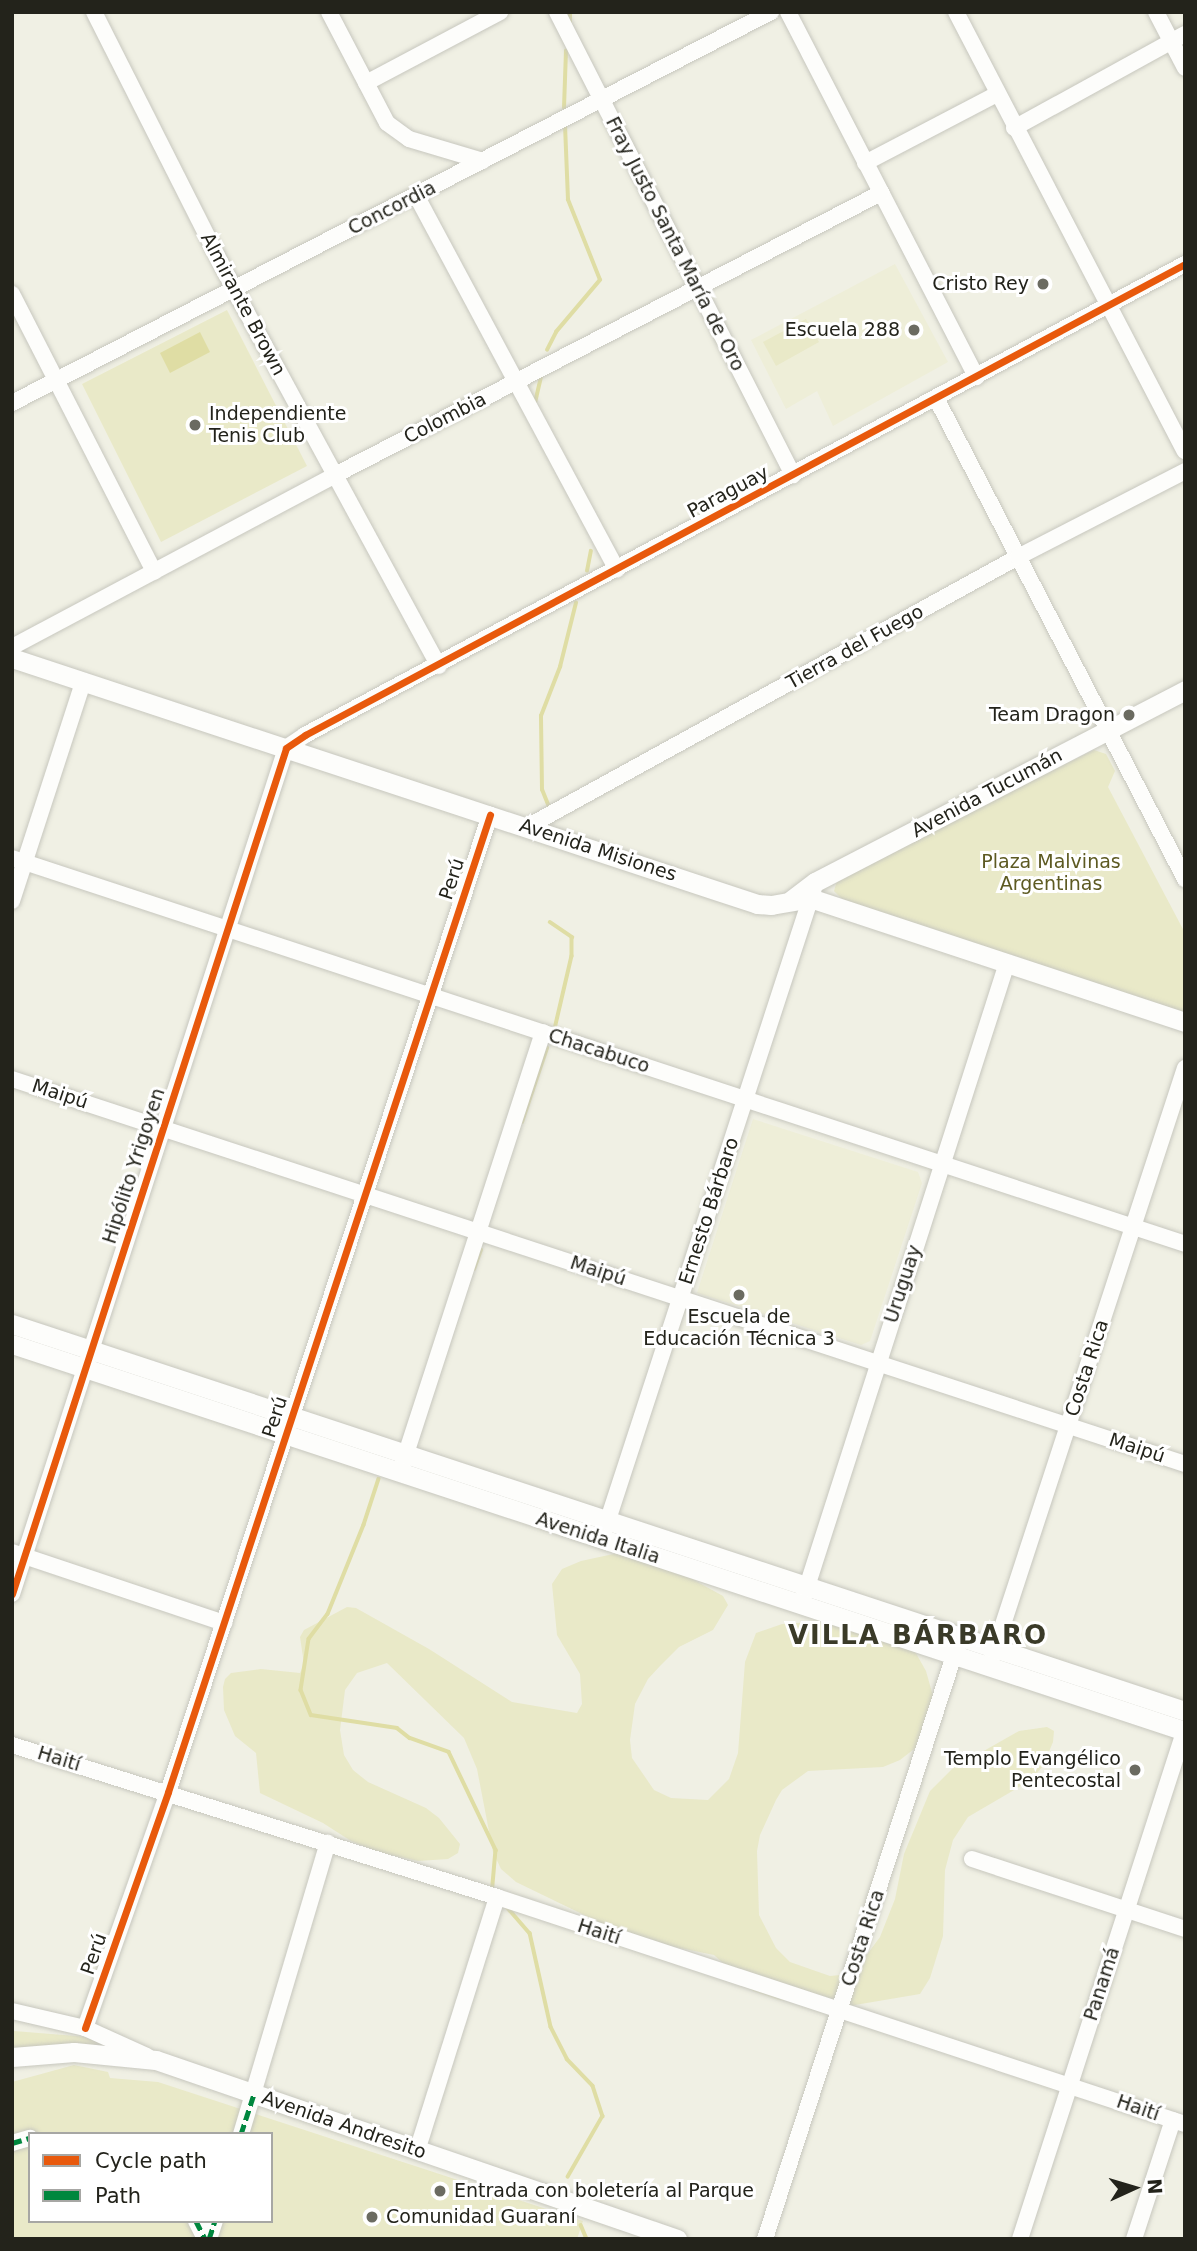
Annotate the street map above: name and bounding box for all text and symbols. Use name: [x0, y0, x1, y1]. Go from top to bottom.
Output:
street label: Fray Justo Santa María de Oro: [601, 113, 749, 375]
street label: Concordia: [344, 176, 440, 240]
street label: Almirante Brown: [196, 229, 290, 379]
place label: Cristo Rey: [932, 273, 1029, 295]
marker: Cristo Rey: [1035, 276, 1051, 292]
place label: Escuela 288: [785, 319, 900, 341]
marker: Escuela 288: [906, 322, 922, 338]
street label: Colombia: [400, 388, 490, 448]
place label: Independiente Tenis Club: [209, 403, 346, 447]
marker: Independiente Tenis Club: [187, 417, 203, 433]
street label: Paraguay: [683, 461, 773, 523]
street label: Tierra del Fuego: [782, 600, 928, 694]
place label: Team Dragon: [989, 704, 1115, 726]
marker: Team Dragon: [1121, 707, 1137, 723]
street label: Avenida Tucumán: [908, 744, 1066, 842]
street label: Avenida Misiones: [516, 814, 680, 886]
park label: Plaza Malvinas Argentinas: [981, 851, 1121, 895]
street label: Perú: [435, 855, 469, 903]
street label: Chacabuco: [545, 1024, 653, 1078]
street label: Maipú: [29, 1074, 91, 1114]
street label: Hipólito Yrigoyen: [98, 1085, 170, 1247]
street label: Ernesto Bárbaro: [674, 1135, 744, 1287]
street label: Uruguay: [880, 1242, 926, 1326]
street label: Maipú: [567, 1251, 629, 1291]
marker: Escuela de Educación Técnica 3: [731, 1287, 747, 1303]
place label: Escuela de Educación Técnica 3: [643, 1306, 835, 1350]
street label: Costa Rica: [1061, 1317, 1113, 1419]
street label: Perú: [258, 1393, 292, 1441]
street label: Maipú: [1106, 1428, 1168, 1468]
street label: Avenida Italia: [533, 1507, 663, 1569]
district label: VILLA BÁRBARO: [790, 1620, 1046, 1652]
street label: Haití: [35, 1742, 83, 1776]
place label: Templo Evangélico Pentecostal: [944, 1748, 1121, 1792]
marker: Templo Evangélico Pentecostal: [1127, 1762, 1143, 1778]
street label: Costa Rica: [837, 1887, 889, 1989]
street label: Haití: [575, 1914, 623, 1950]
street label: Perú: [76, 1930, 112, 1978]
street label: Panamá: [1079, 1944, 1125, 2024]
street label: Avenida Andresito: [259, 2086, 429, 2164]
street label: Haití: [1114, 2090, 1162, 2126]
legend: [28, 2132, 273, 2223]
text: Cycle path: [95, 2149, 207, 2173]
north arrow: [1099, 2153, 1169, 2223]
text: N: [1143, 2178, 1166, 2195]
place label: Entrada con boletería al Parque: [454, 2180, 754, 2202]
marker: Entrada con boletería al Parque: [432, 2183, 448, 2199]
text: Path: [95, 2184, 141, 2208]
place label: Comunidad Guaraní: [386, 2206, 576, 2228]
marker: Comunidad Guaraní: [364, 2209, 380, 2225]

